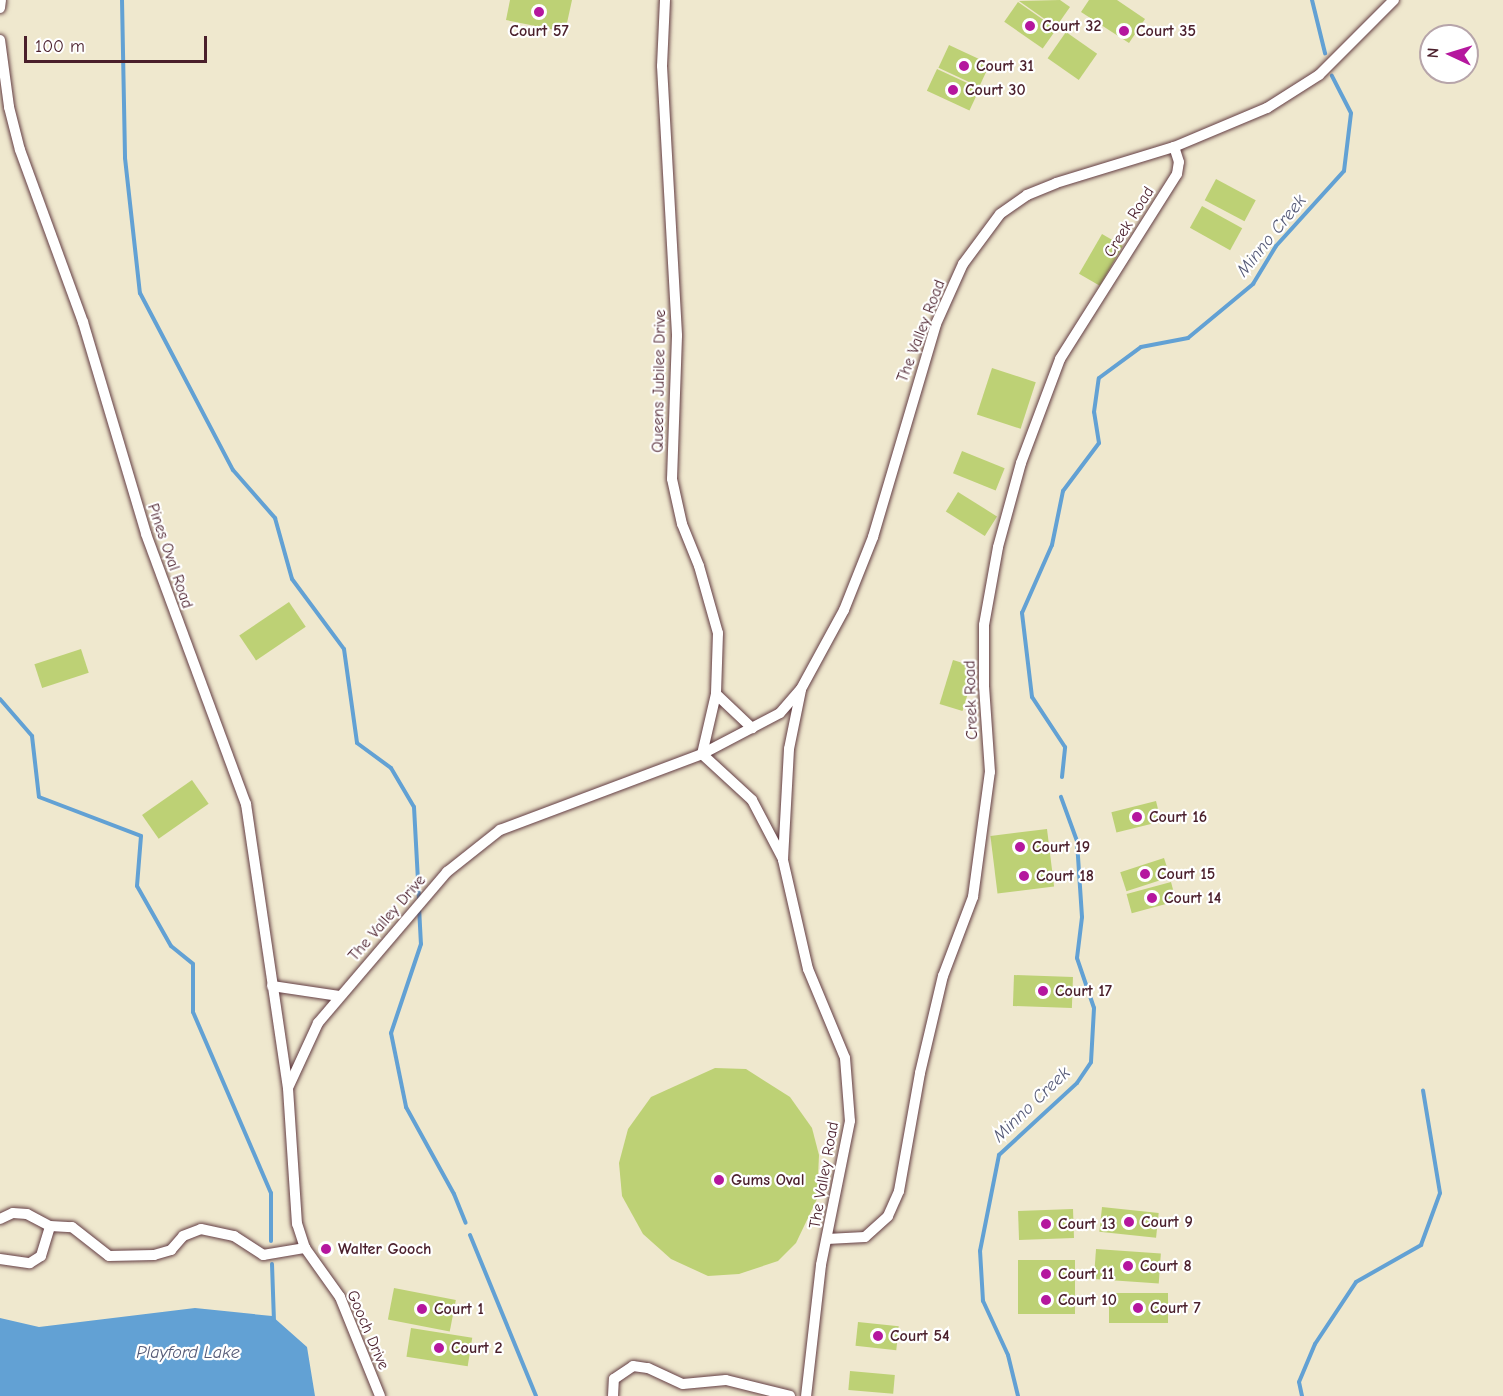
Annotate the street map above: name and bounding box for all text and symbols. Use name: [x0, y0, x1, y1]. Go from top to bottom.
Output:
marker: Court 57: [532, 5, 546, 19]
place label: Court 32: [1042, 16, 1101, 36]
marker: Court 32: [1023, 19, 1037, 33]
place label: Court 57: [509, 21, 569, 41]
place label: Court 35: [1136, 21, 1196, 41]
scale bar: [27, 24, 210, 62]
marker: Court 35: [1117, 24, 1131, 38]
north arrow: [1419, 24, 1479, 84]
text: 100 m: [35, 36, 85, 57]
text: N: [1424, 47, 1442, 59]
place label: Court 31: [976, 56, 1034, 76]
marker: Court 31: [957, 59, 971, 73]
place label: Court 30: [965, 80, 1026, 100]
marker: Court 30: [946, 83, 960, 97]
street label: Creek Road: [1100, 183, 1158, 261]
water label: Minno Creek: [1232, 191, 1312, 281]
street label: The Valley Road: [893, 277, 949, 385]
street label: Queens Jubilee Drive: [648, 309, 670, 453]
street label: Pines Oval Road: [143, 501, 197, 611]
street label: Creek Road: [960, 660, 982, 740]
place label: Court 16: [1149, 807, 1207, 827]
marker: Court 16: [1130, 810, 1144, 824]
place label: Court 19: [1032, 837, 1090, 857]
marker: Court 19: [1013, 840, 1027, 854]
place label: Court 15: [1157, 864, 1215, 884]
place label: Court 18: [1036, 866, 1094, 886]
marker: Court 15: [1138, 867, 1152, 881]
marker: Court 18: [1017, 869, 1031, 883]
street label: The Valley Drive: [344, 871, 430, 965]
place label: Court 14: [1164, 888, 1221, 908]
marker: Court 14: [1145, 891, 1159, 905]
place label: Court 17: [1055, 981, 1112, 1001]
marker: Court 17: [1036, 984, 1050, 998]
water label: Minno Creek: [989, 1063, 1075, 1147]
street label: The Valley Road: [805, 1120, 843, 1230]
place label: Gums Oval: [731, 1170, 804, 1190]
marker: Gums Oval: [712, 1173, 726, 1187]
place label: Court 9: [1141, 1212, 1193, 1232]
place label: Court 13: [1058, 1214, 1116, 1234]
marker: Court 9: [1122, 1215, 1136, 1229]
marker: Court 13: [1039, 1217, 1053, 1231]
place label: Walter Gooch: [338, 1239, 431, 1259]
marker: Walter Gooch: [319, 1242, 333, 1256]
place label: Court 8: [1140, 1256, 1192, 1276]
marker: Court 8: [1121, 1259, 1135, 1273]
place label: Court 11: [1058, 1264, 1114, 1284]
marker: Court 11: [1039, 1267, 1053, 1281]
street label: Gooch Drive: [343, 1287, 393, 1373]
place label: Court 10: [1058, 1290, 1117, 1310]
marker: Court 10: [1039, 1293, 1053, 1307]
place label: Court 7: [1150, 1298, 1201, 1318]
place label: Court 1: [434, 1299, 484, 1319]
marker: Court 7: [1131, 1301, 1145, 1315]
marker: Court 1: [415, 1302, 429, 1316]
place label: Court 54: [890, 1326, 950, 1346]
marker: Court 54: [871, 1329, 885, 1343]
place label: Court 2: [451, 1338, 503, 1358]
marker: Court 2: [432, 1341, 446, 1355]
water label: Playford Lake: [136, 1342, 240, 1364]

